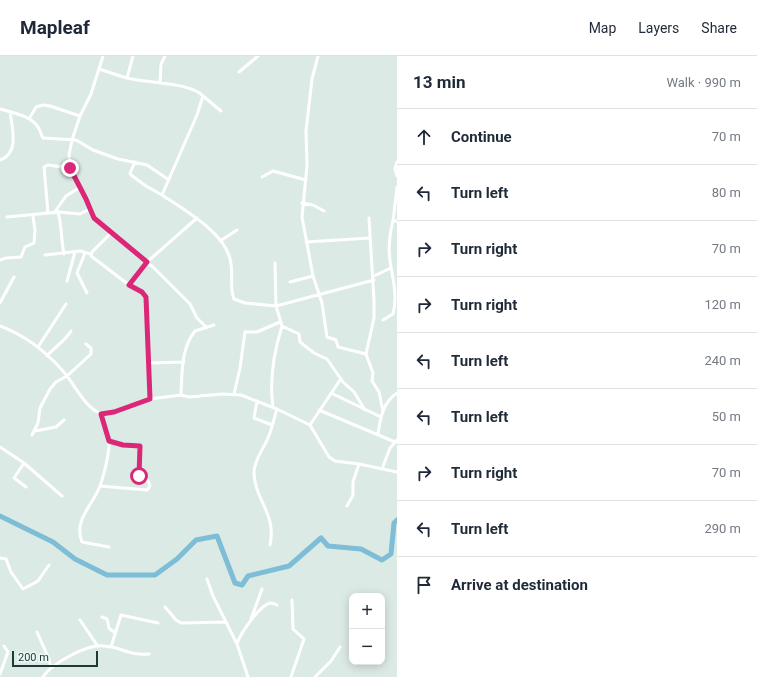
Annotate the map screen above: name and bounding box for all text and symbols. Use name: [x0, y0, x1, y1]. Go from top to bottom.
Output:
text: Mapleaf: [20, 16, 90, 39]
text: Map: [589, 20, 616, 36]
text: Layers: [638, 20, 679, 36]
text: Share: [701, 20, 737, 36]
text: 13 min: [413, 72, 466, 92]
text: Walk · 990 m: [666, 75, 741, 90]
icon: ahead: [413, 126, 435, 148]
text: Continue: [451, 128, 512, 146]
text: 70 m: [712, 129, 741, 144]
route end: [61, 159, 79, 177]
icon: left: [413, 182, 435, 204]
text: Turn left: [451, 184, 508, 202]
text: 80 m: [712, 185, 741, 200]
icon: right: [413, 238, 435, 260]
text: Turn right: [451, 240, 517, 258]
text: 70 m: [712, 241, 741, 256]
icon: right: [413, 294, 435, 316]
text: Turn right: [451, 296, 517, 314]
text: 120 m: [704, 297, 741, 312]
icon: left: [413, 350, 435, 372]
text: Turn left: [451, 352, 508, 370]
text: 240 m: [704, 353, 741, 368]
icon: left: [413, 406, 435, 428]
text: Turn left: [451, 408, 508, 426]
text: 50 m: [712, 409, 741, 424]
icon: right: [413, 462, 435, 484]
text: Turn right: [451, 464, 517, 482]
text: 70 m: [712, 465, 741, 480]
route start: [130, 467, 148, 485]
icon: left: [413, 518, 435, 540]
text: Turn left: [451, 520, 508, 538]
text: 290 m: [704, 521, 741, 536]
icon: arrive: [413, 574, 435, 596]
text: Arrive at destination: [451, 576, 588, 594]
map controls: [349, 593, 385, 665]
button: +: [349, 593, 385, 629]
button: −: [349, 629, 385, 665]
scale bar: [12, 649, 98, 668]
text: 200 m: [18, 651, 49, 664]

